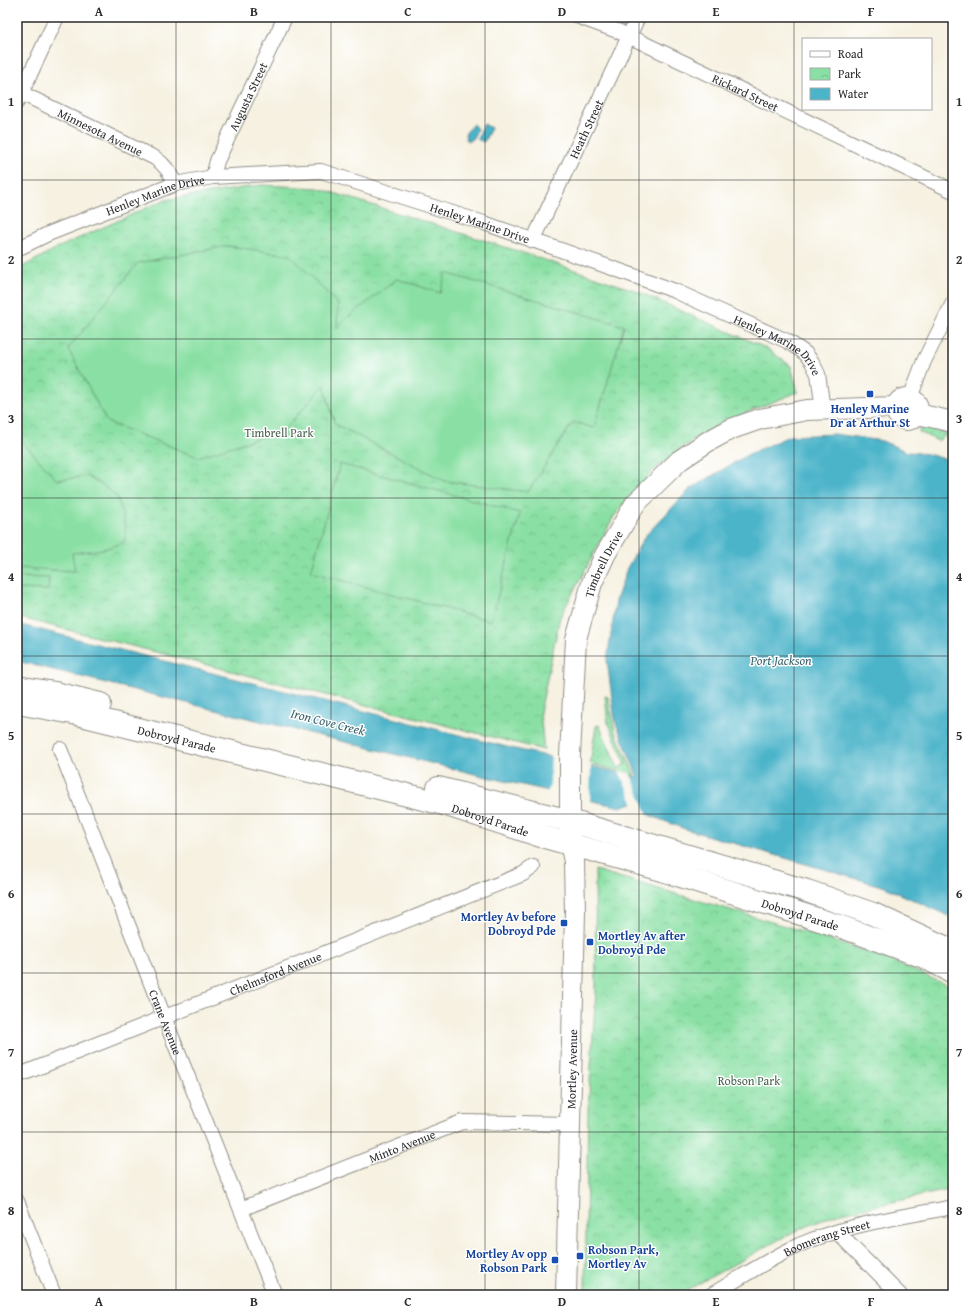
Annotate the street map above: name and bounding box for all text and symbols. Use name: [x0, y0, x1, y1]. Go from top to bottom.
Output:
text: A: [95, 2, 104, 21]
text: B: [250, 2, 258, 21]
text: C: [404, 2, 412, 21]
text: D: [558, 2, 566, 21]
text: E: [713, 2, 720, 21]
text: F: [868, 2, 875, 21]
legend: [802, 38, 932, 110]
text: Road: [838, 45, 864, 62]
street label: Augusta Street: [224, 59, 271, 133]
text: Park: [838, 65, 862, 82]
street label: Rickard Street: [710, 69, 782, 115]
text: Water: [838, 85, 868, 102]
text: 1: [8, 92, 14, 111]
text: 1: [956, 92, 962, 111]
street label: Heath Street: [564, 96, 607, 161]
street label: Minnesota Avenue: [55, 104, 146, 160]
street label: Henley Marine Drive: [103, 170, 206, 219]
street label: Henley Marine Drive: [428, 198, 533, 247]
text: 2: [8, 250, 15, 269]
text: 2: [956, 250, 963, 269]
street label: Henley Marine Drive: [731, 310, 826, 378]
marker: Henley Marine Dr at Arthur St: [865, 389, 875, 399]
place label: Henley Marine Dr at Arthur St: [830, 400, 910, 431]
text: 3: [8, 409, 14, 428]
text: 3: [956, 409, 962, 428]
park label: Timbrell Park: [244, 424, 314, 441]
street label: Timbrell Drive: [580, 527, 627, 599]
text: 4: [8, 567, 15, 586]
text: 4: [956, 567, 963, 586]
water label: Port Jackson: [749, 651, 812, 670]
water label: Iron Cove Creek: [289, 704, 367, 740]
street label: Dobroyd Parade: [136, 721, 218, 756]
text: 5: [8, 726, 15, 745]
text: 5: [956, 726, 963, 745]
street label: Dobroyd Parade: [450, 799, 532, 840]
text: 6: [8, 884, 15, 903]
text: 6: [956, 884, 963, 903]
street label: Dobroyd Parade: [760, 894, 842, 934]
place label: Mortley Av before Dobroyd Pde: [461, 908, 556, 939]
marker: Mortley Av before Dobroyd Pde: [559, 918, 569, 928]
place label: Mortley Av after Dobroyd Pde: [598, 927, 686, 958]
marker: Mortley Av after Dobroyd Pde: [585, 937, 595, 947]
street label: Chelmsford Avenue: [227, 947, 324, 999]
street label: Crane Avenue: [146, 987, 187, 1058]
street label: Mortley Avenue: [562, 1029, 581, 1109]
text: 7: [8, 1043, 15, 1062]
text: 7: [956, 1043, 963, 1062]
park label: Robson Park: [718, 1072, 781, 1089]
street label: Minto Avenue: [366, 1125, 438, 1166]
text: 8: [8, 1201, 15, 1220]
text: 8: [956, 1201, 963, 1220]
street label: Boomerang Street: [780, 1215, 872, 1260]
place label: Robson Park, Mortley Av: [588, 1241, 659, 1272]
place label: Mortley Av opp Robson Park: [466, 1245, 547, 1276]
marker: Robson Park, Mortley Av: [575, 1251, 585, 1261]
marker: Mortley Av opp Robson Park: [550, 1255, 560, 1265]
text: A: [95, 1292, 104, 1311]
text: B: [250, 1292, 258, 1311]
text: C: [404, 1292, 412, 1311]
text: D: [558, 1292, 566, 1311]
text: E: [713, 1292, 720, 1311]
text: F: [868, 1292, 875, 1311]

